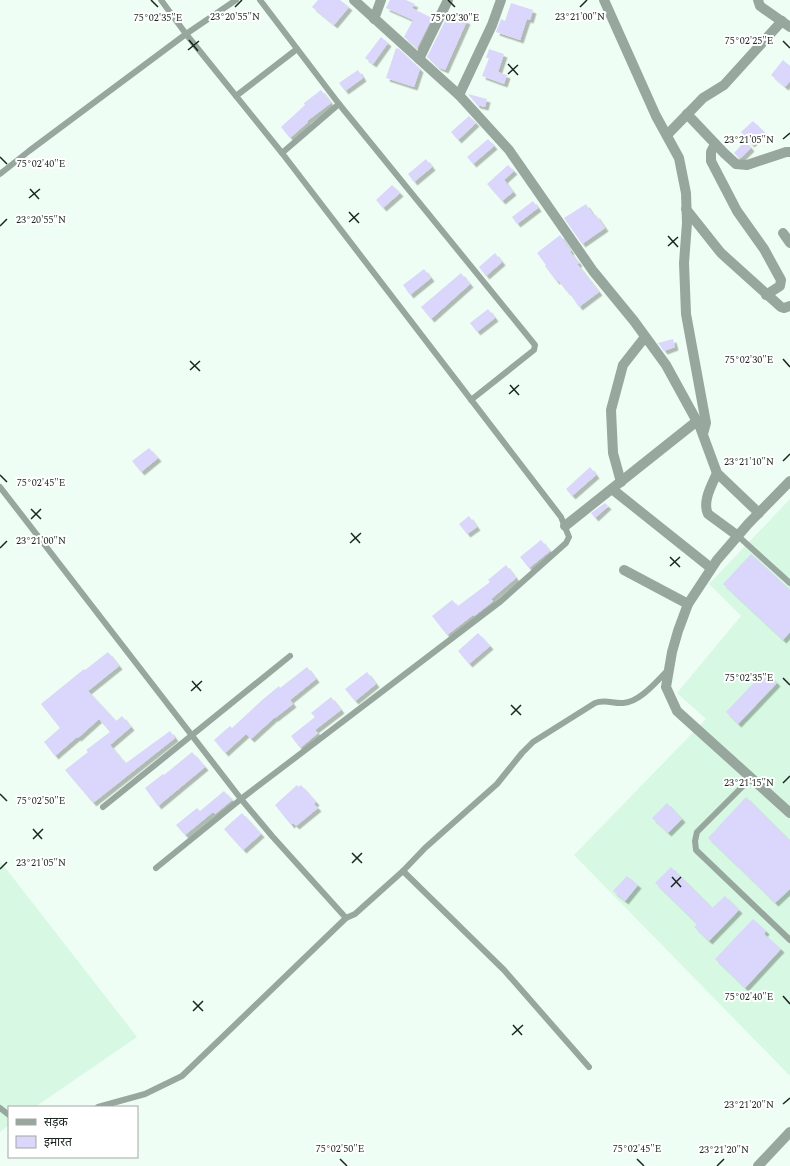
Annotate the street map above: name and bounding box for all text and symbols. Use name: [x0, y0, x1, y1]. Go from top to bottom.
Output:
text: 23°20'55"N: [210, 9, 260, 25]
text: 23°21'00"N: [555, 9, 605, 25]
text: 75°02'35"E: [134, 10, 182, 26]
text: 75°02'30"E: [431, 10, 479, 26]
text: 75°02'25"E: [725, 33, 773, 49]
text: 23°21'05"N: [724, 132, 774, 148]
text: 75°02'40"E: [17, 156, 65, 172]
text: 23°20'55"N: [16, 212, 66, 228]
text: 75°02'30"E: [725, 352, 773, 368]
text: 23°21'10"N: [724, 454, 774, 470]
text: 75°02'45"E: [17, 475, 65, 491]
text: 23°21'00"N: [16, 533, 66, 549]
text: 75°02'35"E: [725, 670, 773, 686]
text: 23°21'15"N: [724, 775, 774, 791]
text: 75°02'50"E: [17, 793, 65, 809]
text: 23°21'05"N: [16, 855, 66, 871]
text: 75°02'40"E: [725, 989, 773, 1005]
text: 23°21'20"N: [724, 1097, 774, 1113]
legend: [8, 1106, 138, 1158]
text: सड़क: [44, 1113, 69, 1132]
text: इमारत: [44, 1133, 73, 1152]
text: 75°02'50"E: [316, 1141, 364, 1157]
text: 75°02'45"E: [613, 1141, 661, 1157]
text: 23°21'20"N: [699, 1142, 749, 1158]

